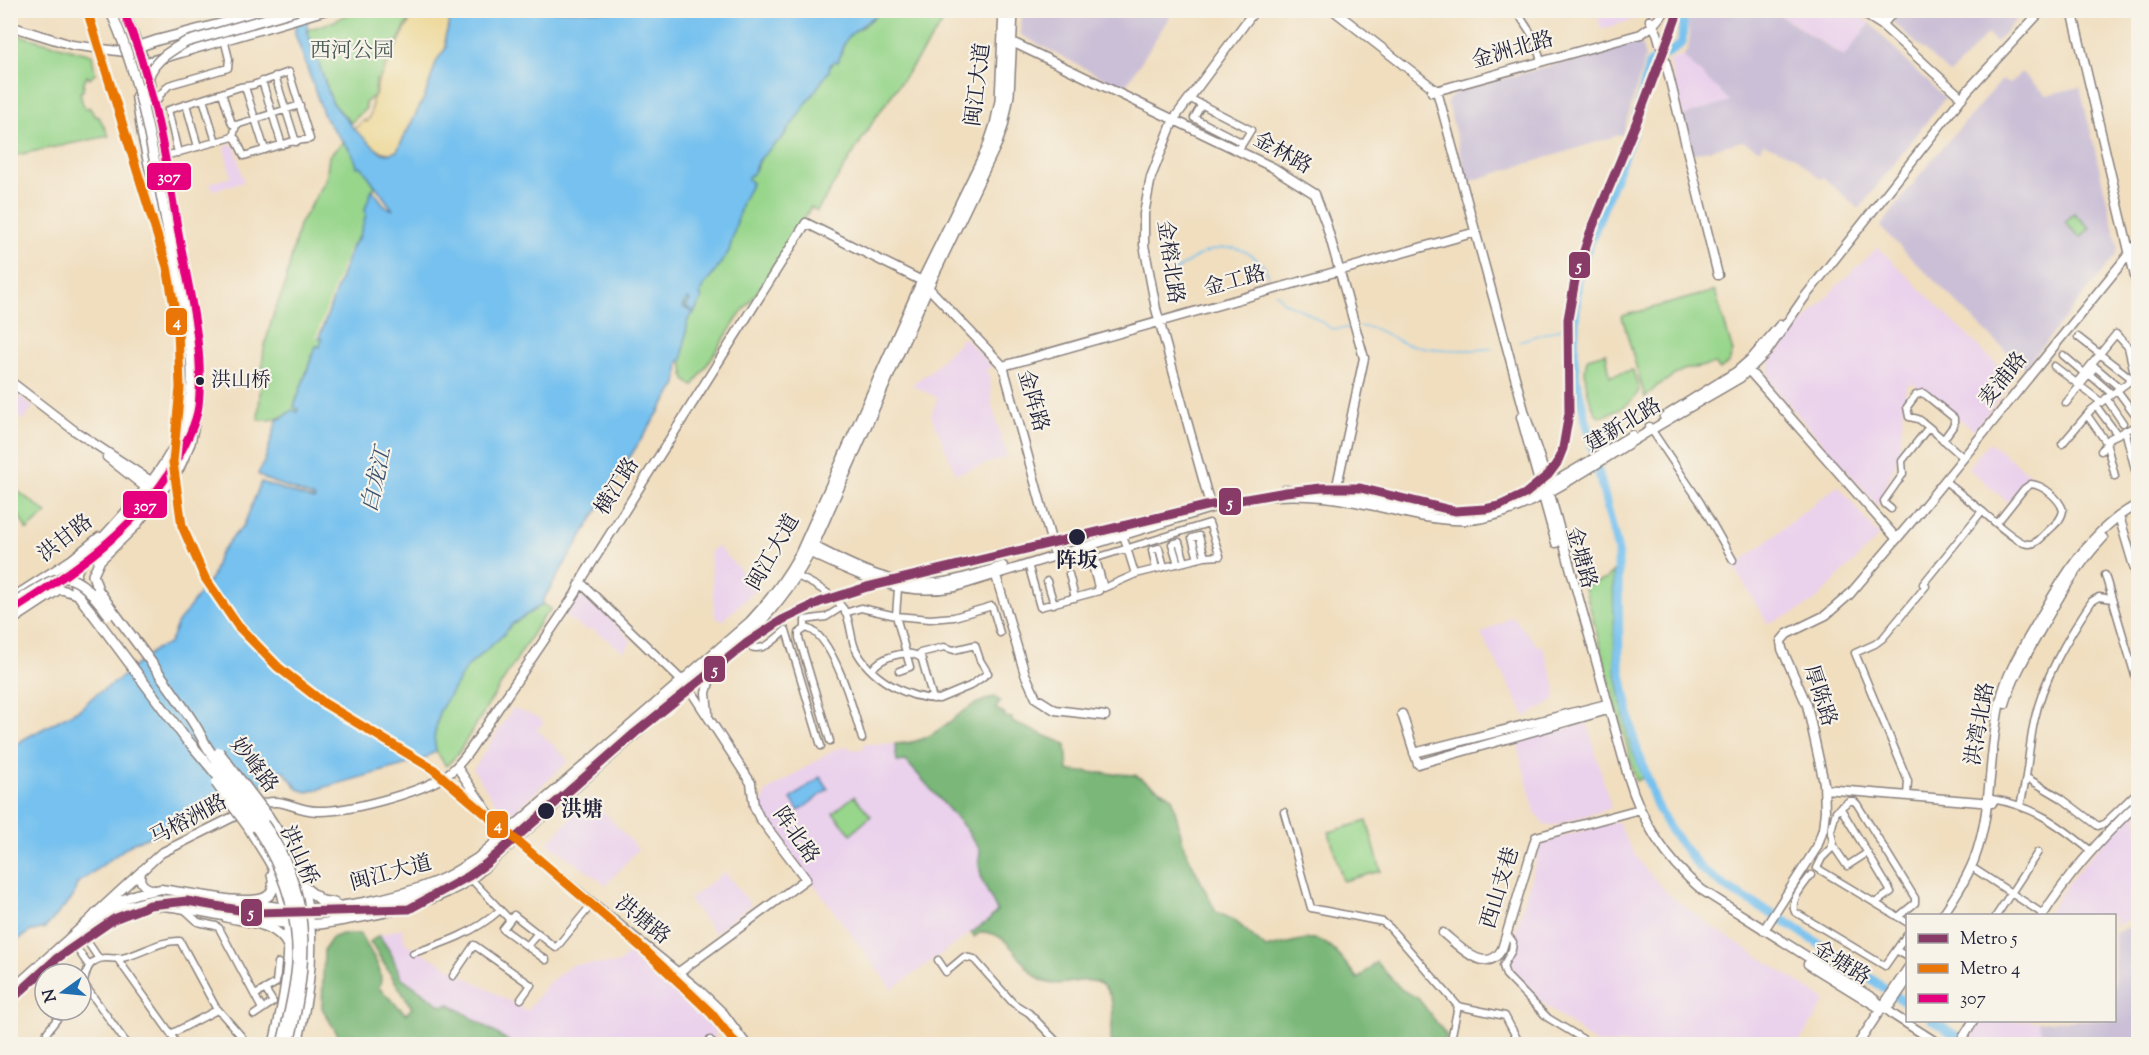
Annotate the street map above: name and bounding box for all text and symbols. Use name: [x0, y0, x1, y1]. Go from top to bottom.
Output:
street label: 金洲北路: [1468, 25, 1558, 77]
park label: 西河公园: [310, 37, 394, 67]
street label: 闽江大道: [959, 41, 999, 129]
street label: 金林路: [1247, 126, 1317, 182]
line badge: 307: [146, 162, 192, 191]
text: 307: [158, 167, 181, 190]
street label: 金榕北路: [1148, 218, 1190, 306]
line badge: 5: [1568, 251, 1591, 279]
text: 5: [1574, 256, 1582, 279]
street label: 金工路: [1201, 259, 1269, 305]
line badge: 4: [165, 307, 188, 336]
text: 4: [172, 312, 181, 335]
street label: 麦浦路: [1973, 346, 2035, 414]
place label: 洪山桥: [211, 367, 271, 396]
street label: 金阵路: [1009, 367, 1055, 435]
marker: 洪山桥: [194, 375, 206, 387]
street label: 建新北路: [1580, 392, 1668, 460]
water label: 白龙江: [355, 441, 402, 516]
street label: 横江路: [589, 452, 647, 522]
line badge: 5: [1218, 487, 1242, 516]
line badge: 307: [122, 490, 168, 519]
text: 5: [1225, 493, 1233, 516]
text: 307: [134, 496, 157, 519]
street label: 洪甘路: [32, 508, 100, 570]
street label: 闽江大道: [740, 509, 808, 597]
street label: 金塘路: [1557, 524, 1603, 592]
marker: 阵坂: [1067, 527, 1087, 547]
place label: 阵坂: [1056, 547, 1098, 577]
line badge: 5: [703, 655, 726, 683]
text: 5: [710, 660, 718, 683]
street label: 厚陈路: [1795, 661, 1843, 731]
street label: 洪湾北路: [1959, 680, 2003, 768]
street label: 妙峰路: [222, 732, 284, 800]
street label: 马榕洲路: [145, 788, 233, 854]
place label: 洪塘: [561, 796, 603, 826]
marker: 洪塘: [536, 801, 556, 821]
street label: 阵北路: [765, 802, 825, 870]
line badge: 4: [486, 810, 509, 839]
text: 4: [493, 815, 502, 838]
street label: 洪山桥: [271, 821, 325, 891]
street label: 西山支巷: [1474, 843, 1528, 933]
street label: 闽江大道: [347, 849, 435, 899]
street label: 洪塘路: [608, 890, 676, 952]
line badge: 5: [240, 898, 263, 927]
text: 5: [246, 903, 254, 926]
legend: [1906, 914, 2116, 1022]
text: Metro 5: [1960, 927, 2017, 953]
street label: 金塘路: [1806, 935, 1876, 993]
text: Metro 4: [1960, 957, 2020, 983]
north arrow: [33, 962, 93, 1022]
text: N: [38, 986, 64, 1004]
text: 307: [1960, 987, 1986, 1013]

